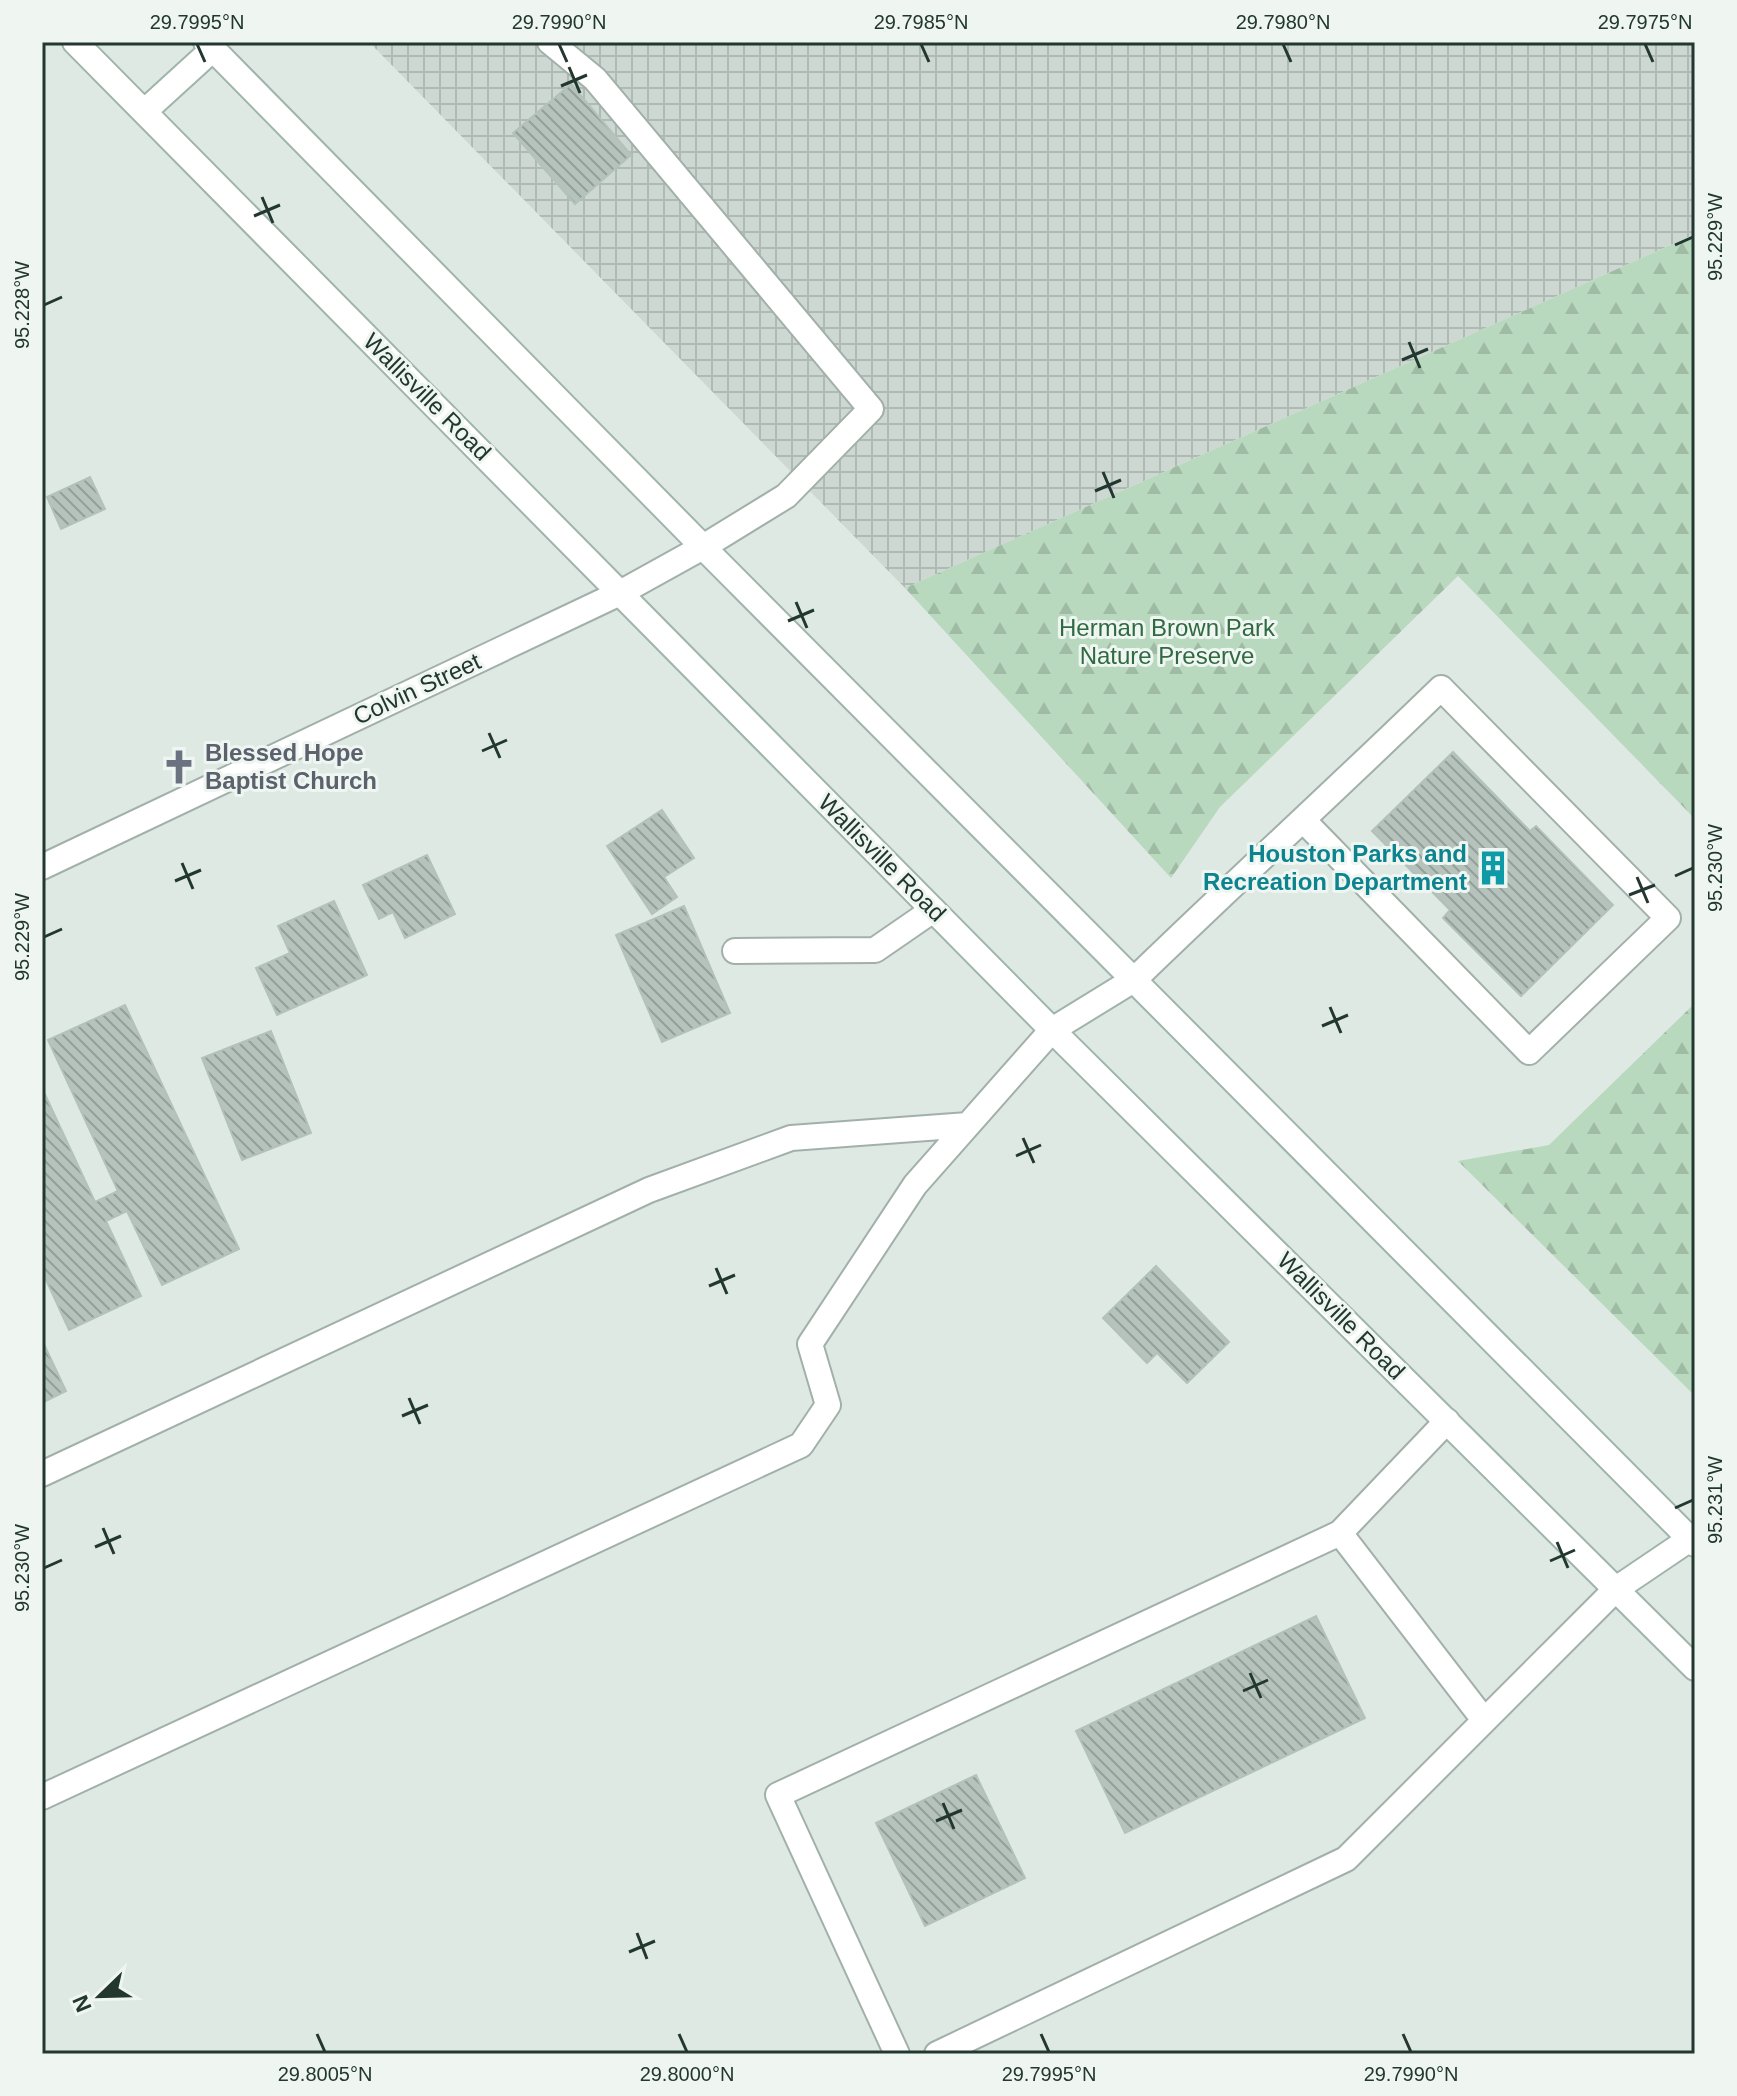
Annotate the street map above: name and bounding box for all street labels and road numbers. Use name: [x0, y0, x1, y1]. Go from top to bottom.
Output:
street label: Wallisville Road: [358, 328, 496, 466]
street label: Colvin Street: [349, 647, 485, 730]
street label: Wallisville Road: [813, 789, 951, 927]
street label: Wallisville Road: [1272, 1247, 1410, 1385]

